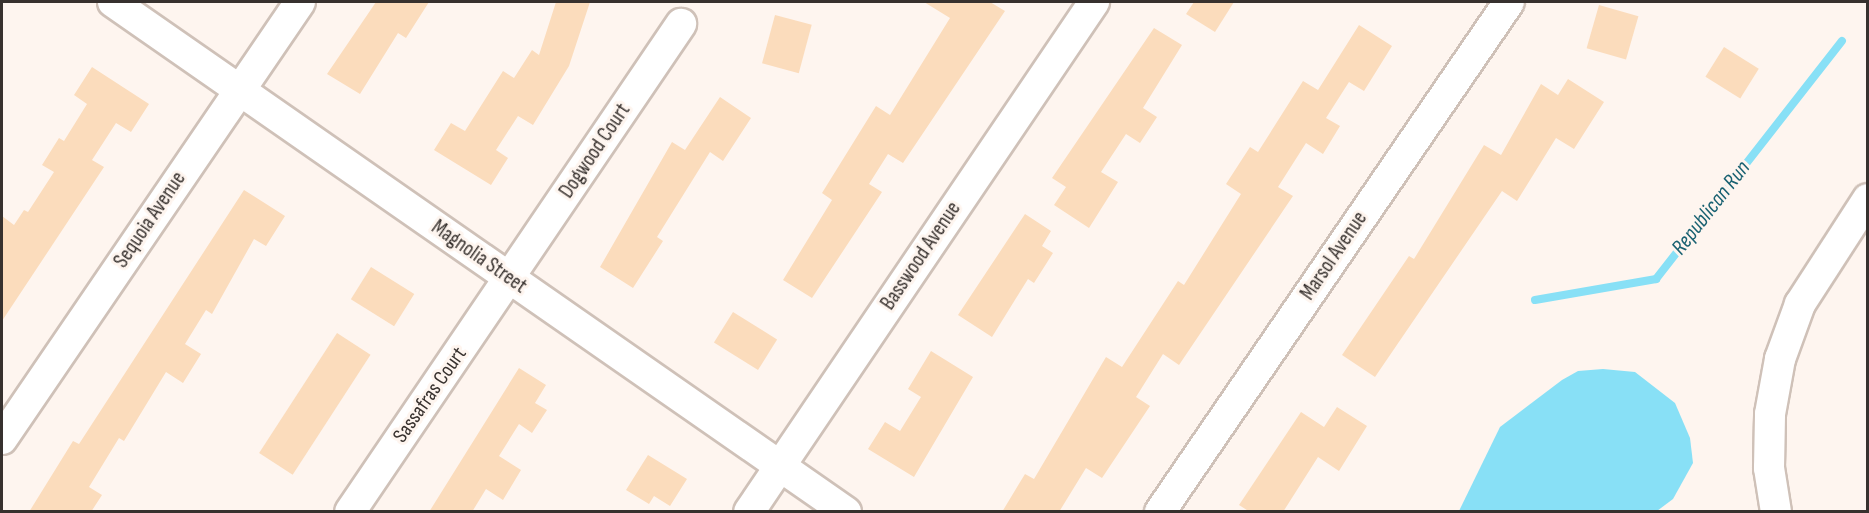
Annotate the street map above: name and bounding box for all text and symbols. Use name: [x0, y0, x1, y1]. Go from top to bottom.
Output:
street label: Dogwood Court: [554, 99, 636, 203]
water label: Republican Run: [1666, 156, 1756, 260]
street label: Sequoia Avenue: [109, 167, 191, 273]
street label: Basswood Avenue: [876, 197, 966, 315]
street label: Marsol Avenue: [1295, 207, 1373, 305]
street label: Magnolia Street: [426, 215, 532, 299]
street label: Sassafras Court: [388, 342, 472, 448]

